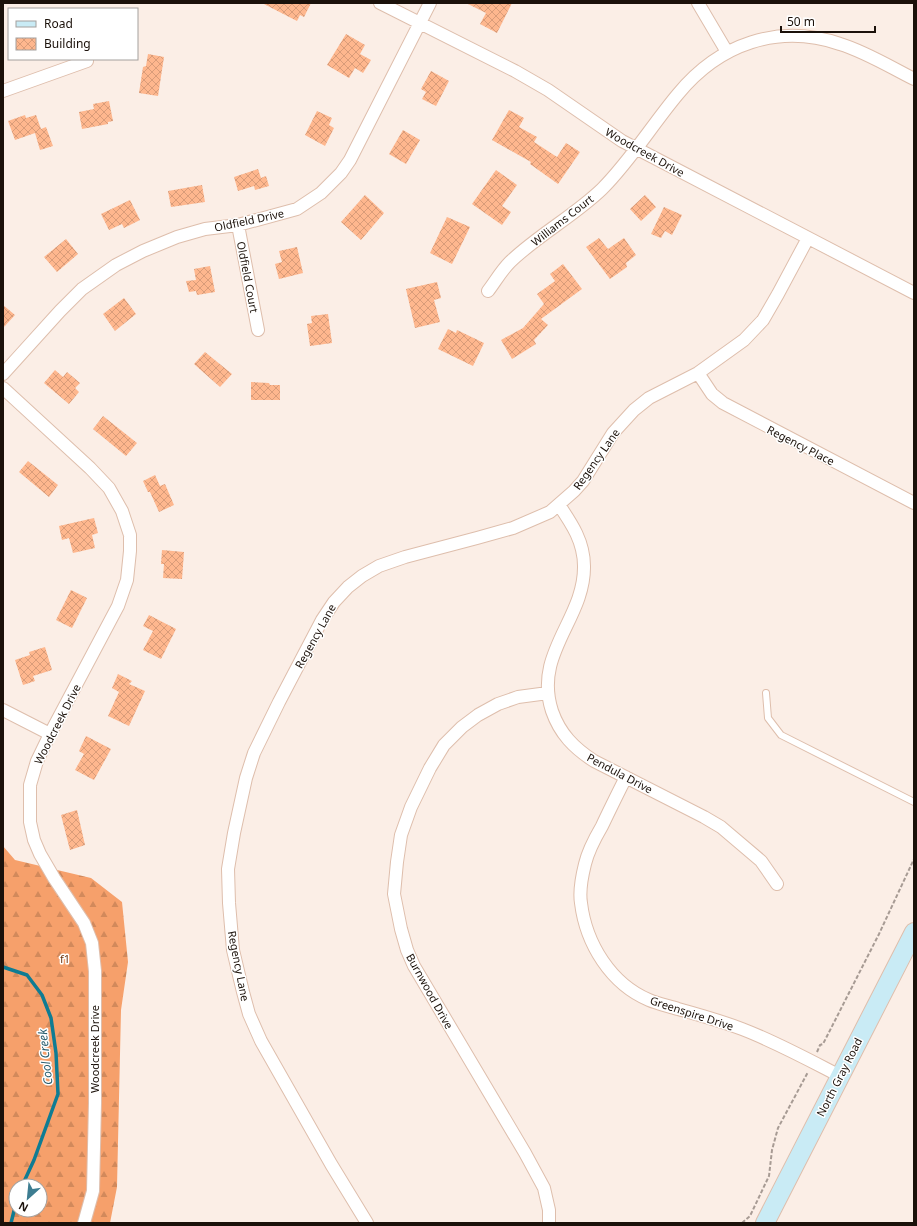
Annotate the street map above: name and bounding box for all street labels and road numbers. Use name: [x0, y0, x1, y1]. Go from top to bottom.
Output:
street label: Woodcreek Drive: [603, 124, 687, 180]
street label: Williams Court: [528, 191, 596, 249]
street label: Oldfield Drive: [213, 205, 285, 235]
street label: Oldfield Court: [234, 240, 262, 314]
street label: Regency Place: [765, 422, 837, 468]
street label: Regency Lane: [569, 425, 623, 493]
street label: Regency Lane: [291, 601, 339, 671]
street label: Woodcreek Drive: [30, 681, 84, 767]
street label: Pendula Drive: [585, 749, 655, 797]
street label: Regency Lane: [225, 929, 253, 1003]
street label: Burnwood Drive: [403, 951, 457, 1031]
street label: Greenspire Drive: [648, 992, 736, 1034]
street label: Woodcreek Drive: [87, 1005, 102, 1093]
street label: North Gray Road: [813, 1035, 865, 1119]

